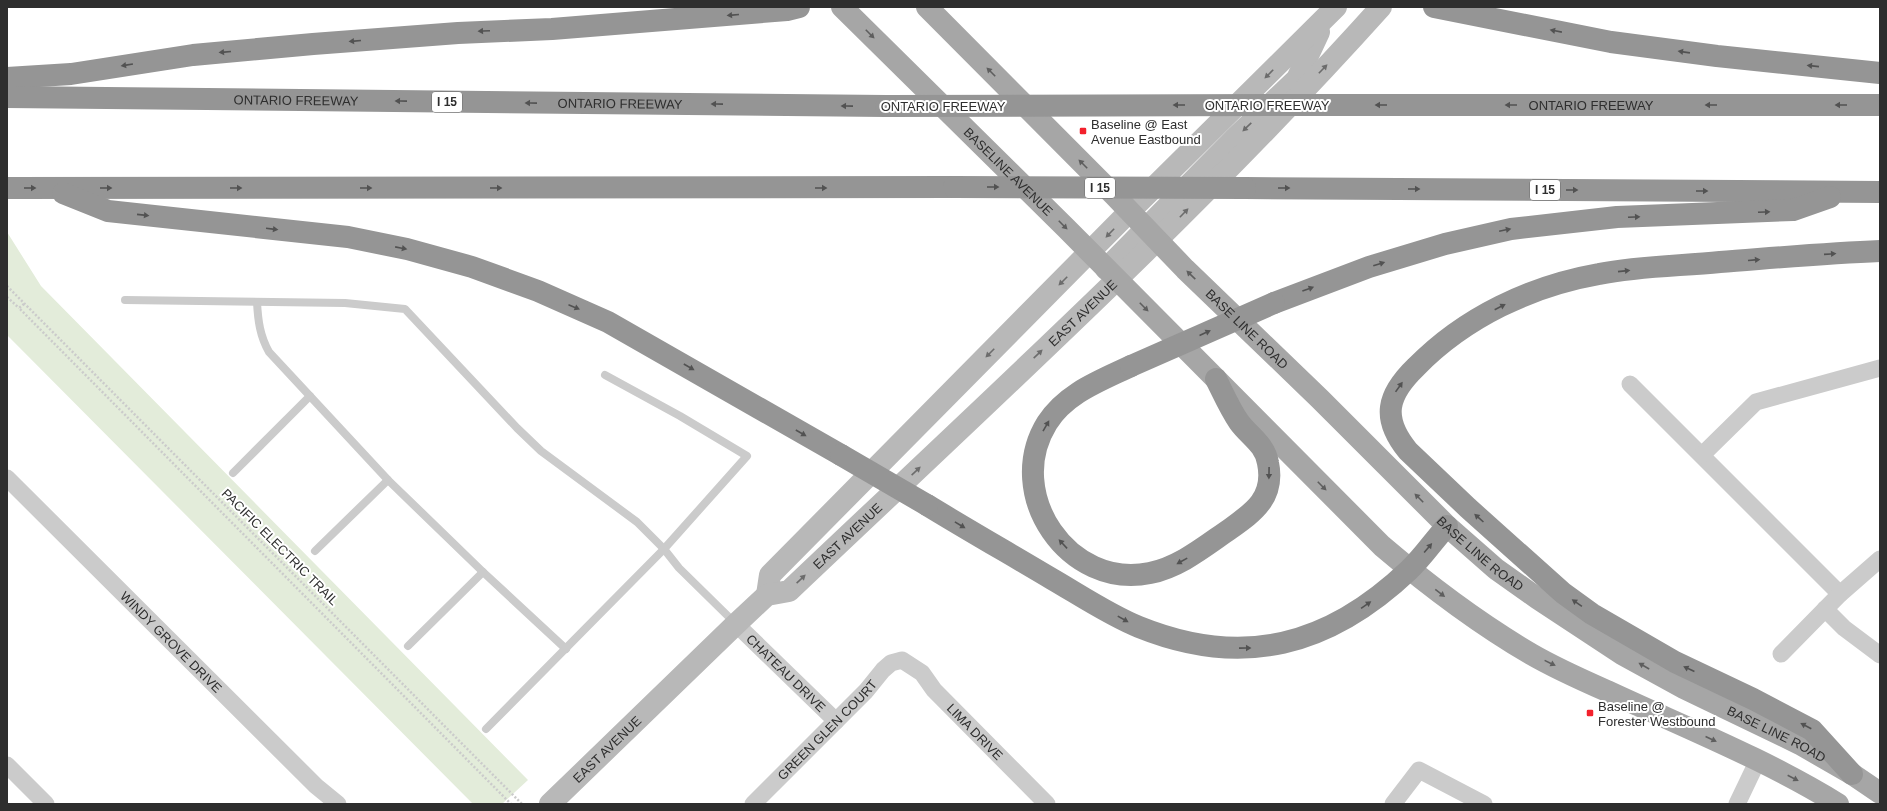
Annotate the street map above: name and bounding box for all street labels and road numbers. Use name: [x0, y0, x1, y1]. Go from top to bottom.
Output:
street label: ONTARIO FREEWAY: [234, 92, 359, 108]
road number: I 15: [432, 92, 462, 112]
street label: ONTARIO FREEWAY: [557, 95, 683, 111]
street label: ONTARIO FREEWAY: [1205, 98, 1330, 113]
street label: ONTARIO FREEWAY: [1529, 98, 1654, 113]
street label: ONTARIO FREEWAY: [881, 99, 1006, 114]
street label: BASELINE AVENUE: [961, 124, 1056, 219]
road number: I 15: [1085, 178, 1115, 198]
road number: I 15: [1530, 180, 1560, 200]
street label: EAST AVENUE: [1045, 276, 1120, 349]
street label: BASE LINE ROAD: [1203, 286, 1291, 372]
street label: PACIFIC ELECTRIC TRAIL: [219, 486, 341, 608]
street label: EAST AVENUE: [810, 500, 885, 572]
street label: BASE LINE ROAD: [1434, 513, 1527, 594]
street label: WINDY GROVE DRIVE: [117, 588, 225, 696]
street label: CHATEAU DRIVE: [743, 631, 829, 715]
street label: GREEN GLEN COURT: [774, 676, 880, 783]
street label: LIMA DRIVE: [944, 700, 1006, 763]
street label: BASE LINE ROAD: [1725, 703, 1829, 765]
street label: EAST AVENUE: [570, 712, 644, 785]

